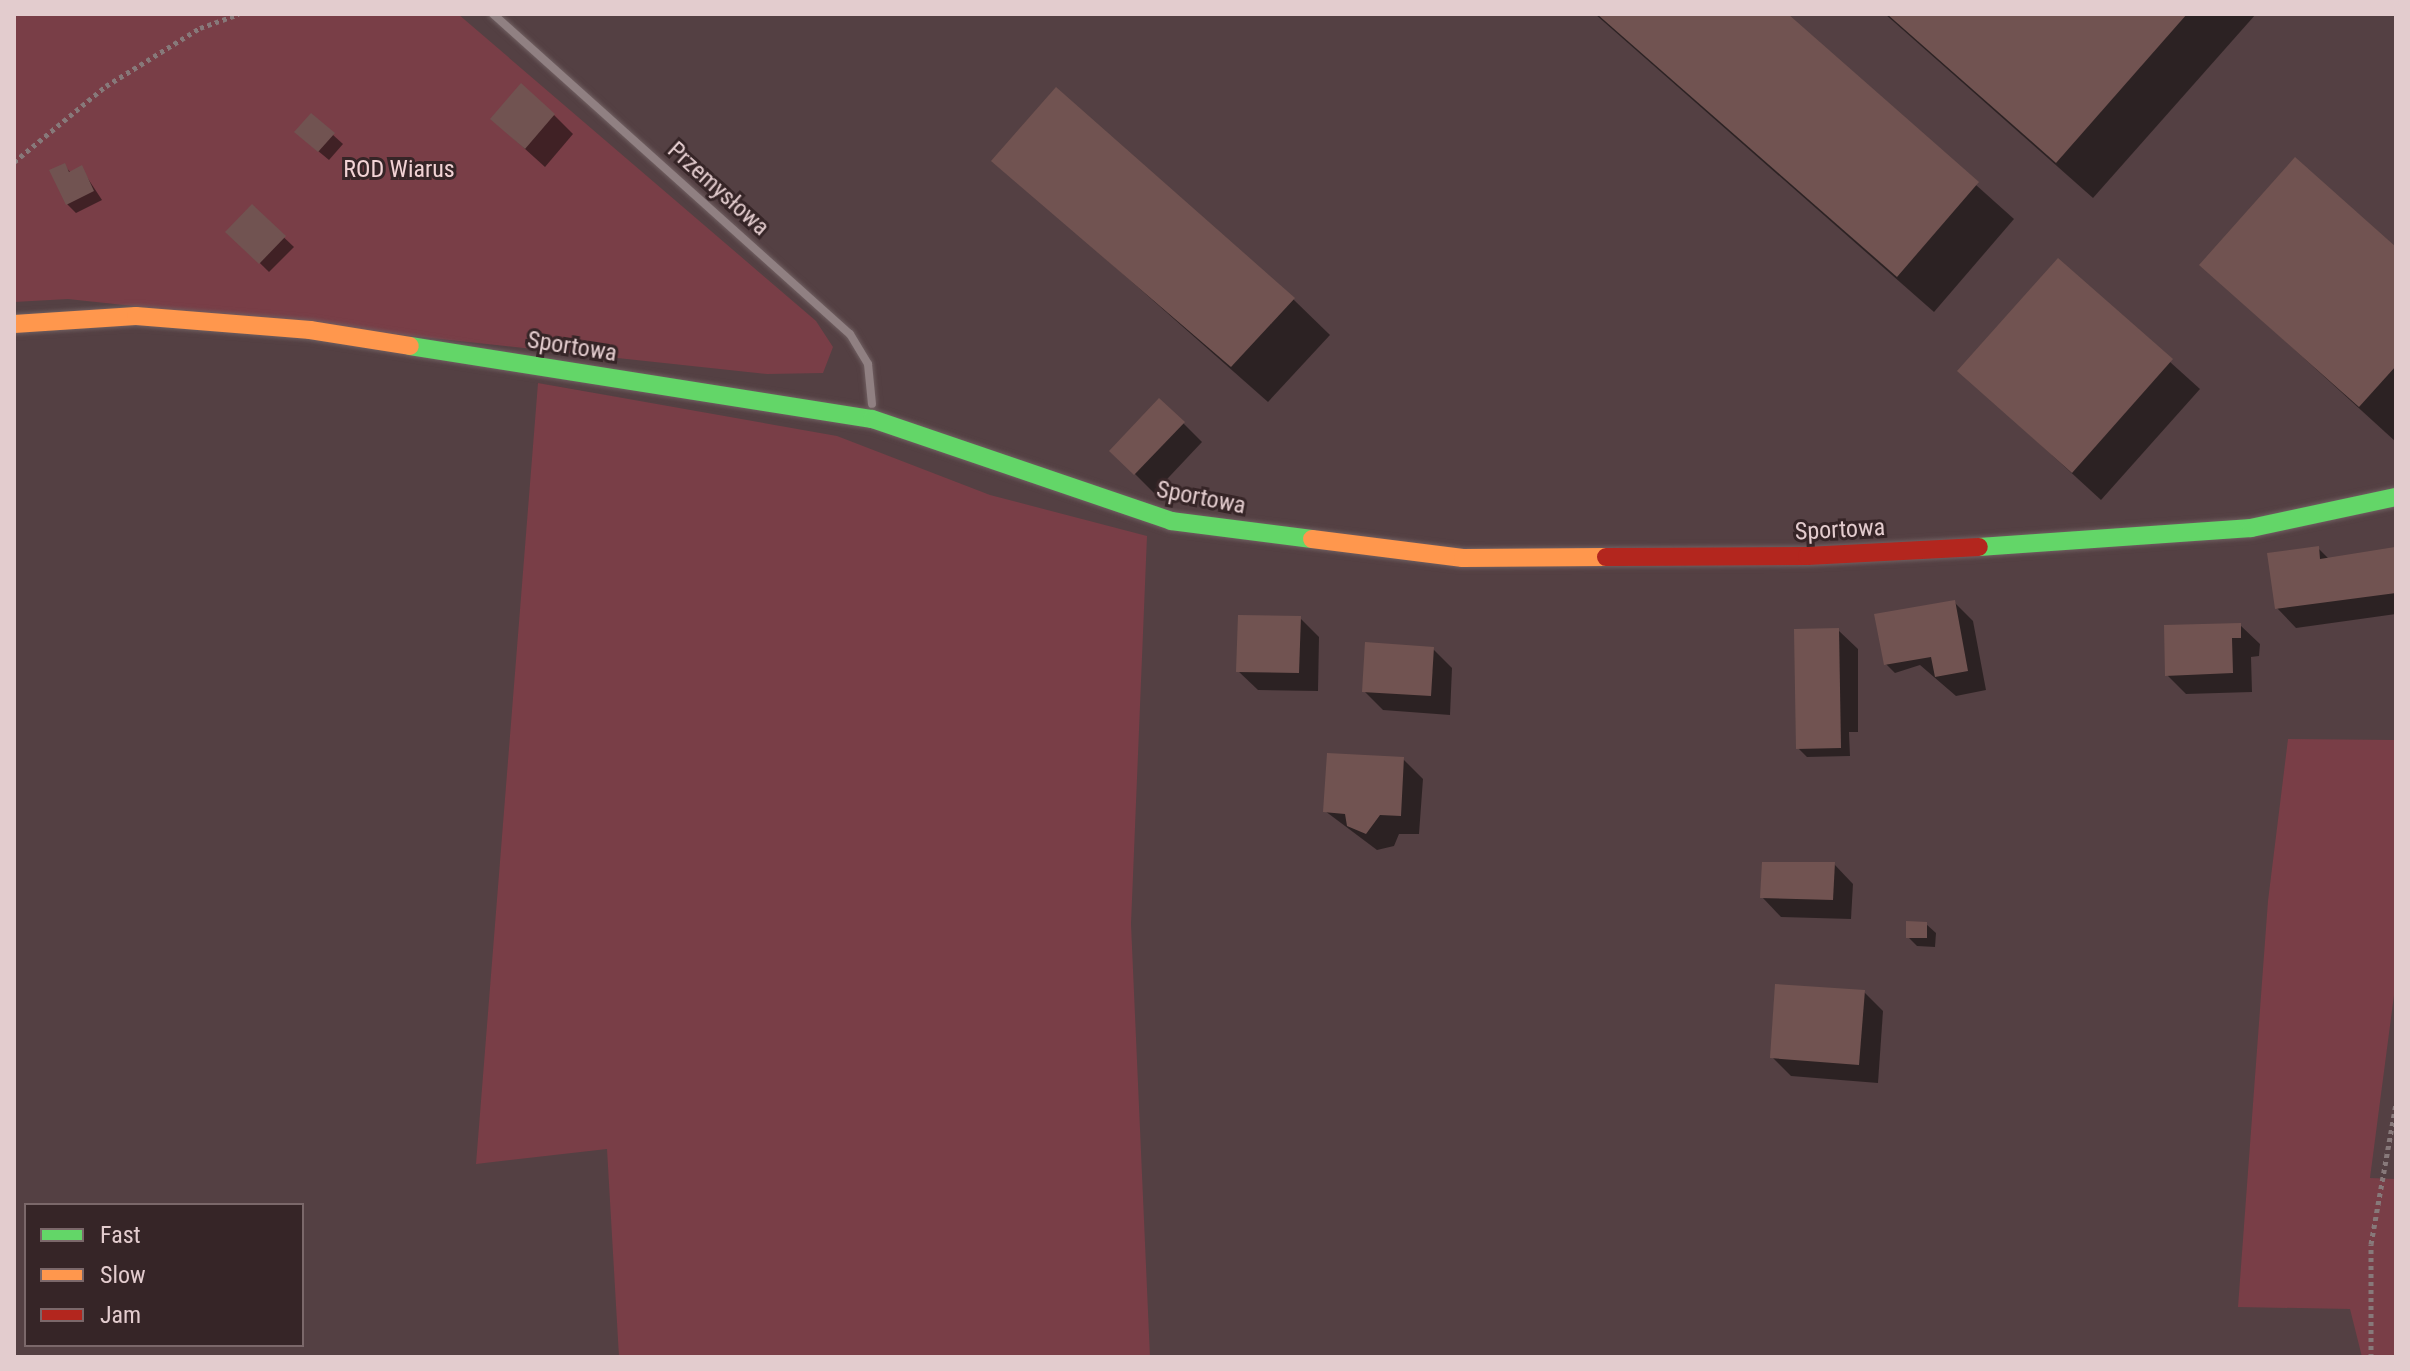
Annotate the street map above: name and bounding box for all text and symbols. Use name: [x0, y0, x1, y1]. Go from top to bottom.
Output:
street label: Przemysłowa: [661, 136, 775, 242]
park label: ROD Wiarus: [343, 156, 455, 184]
street label: Sportowa: [525, 326, 619, 368]
street label: Sportowa: [1154, 475, 1248, 521]
street label: Sportowa: [1794, 513, 1886, 547]
legend: [24, 1203, 304, 1347]
text: Fast: [100, 1221, 141, 1249]
text: Slow: [100, 1261, 146, 1289]
text: Jam: [100, 1301, 141, 1329]

